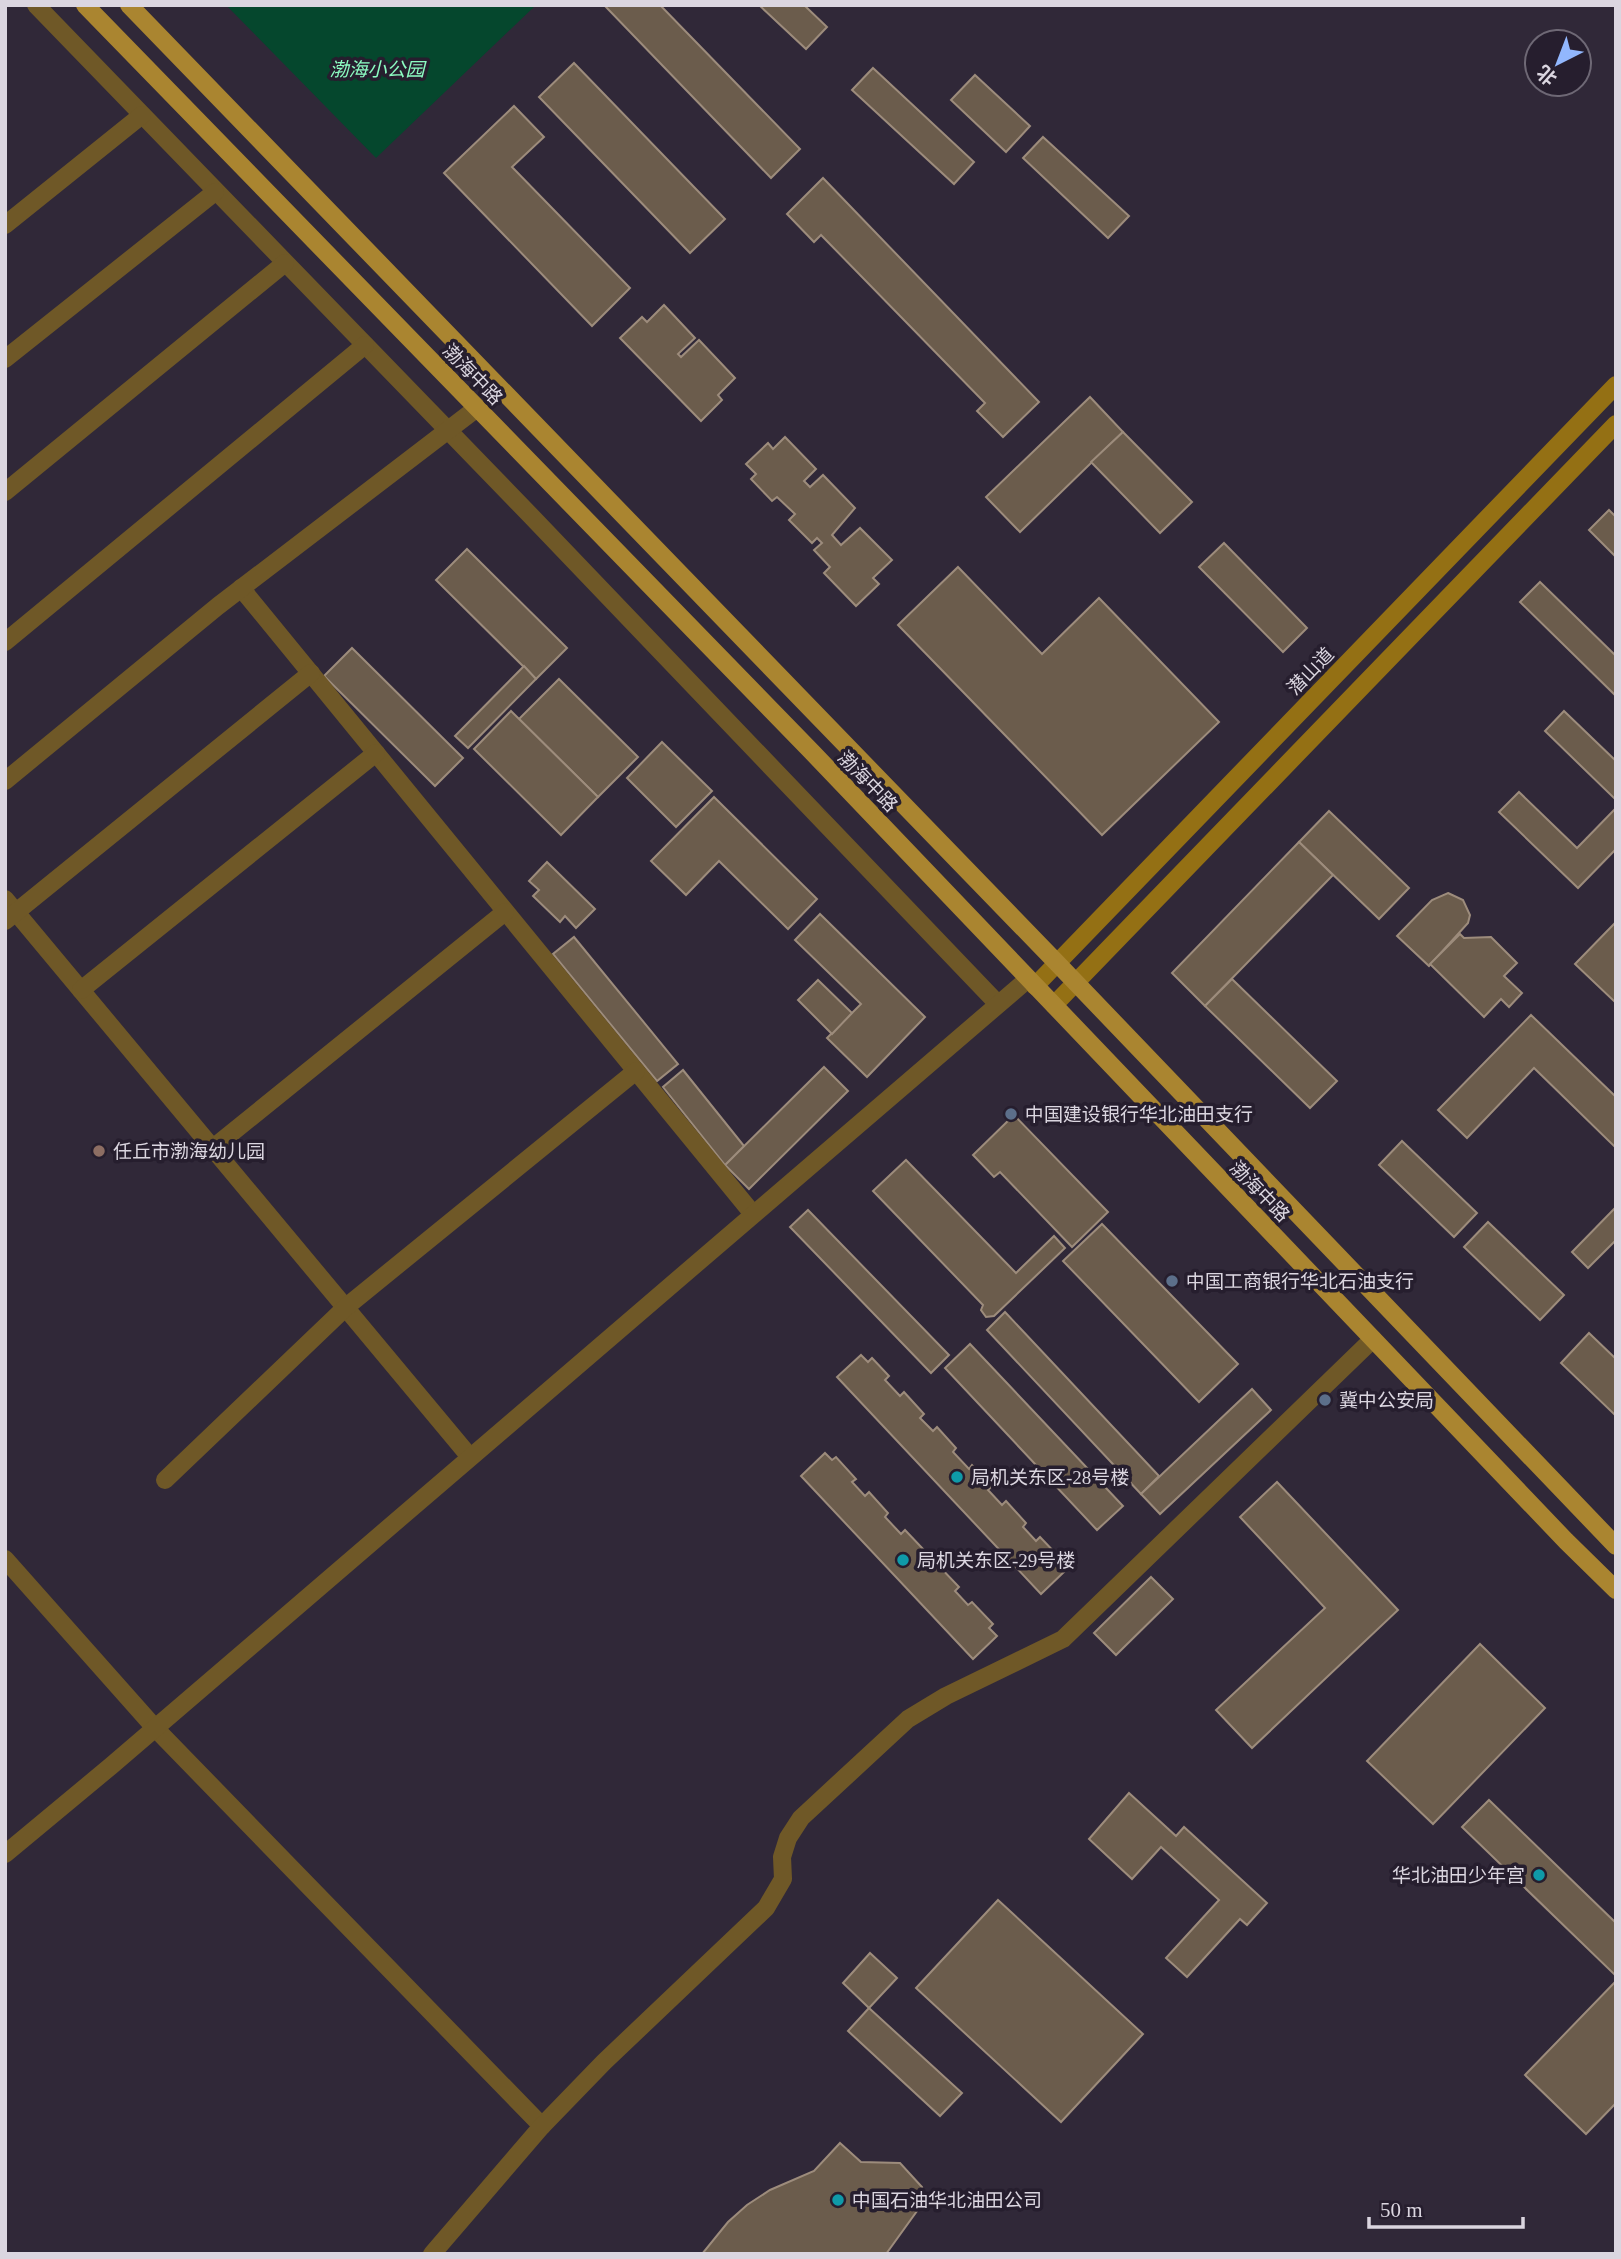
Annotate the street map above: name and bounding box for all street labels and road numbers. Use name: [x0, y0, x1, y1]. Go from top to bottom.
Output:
street label: 渤海中路: [439, 340, 507, 409]
street label: 潜山道: [1283, 644, 1338, 699]
street label: 渤海中路: [834, 747, 902, 816]
street label: 渤海中路: [1226, 1157, 1294, 1226]

